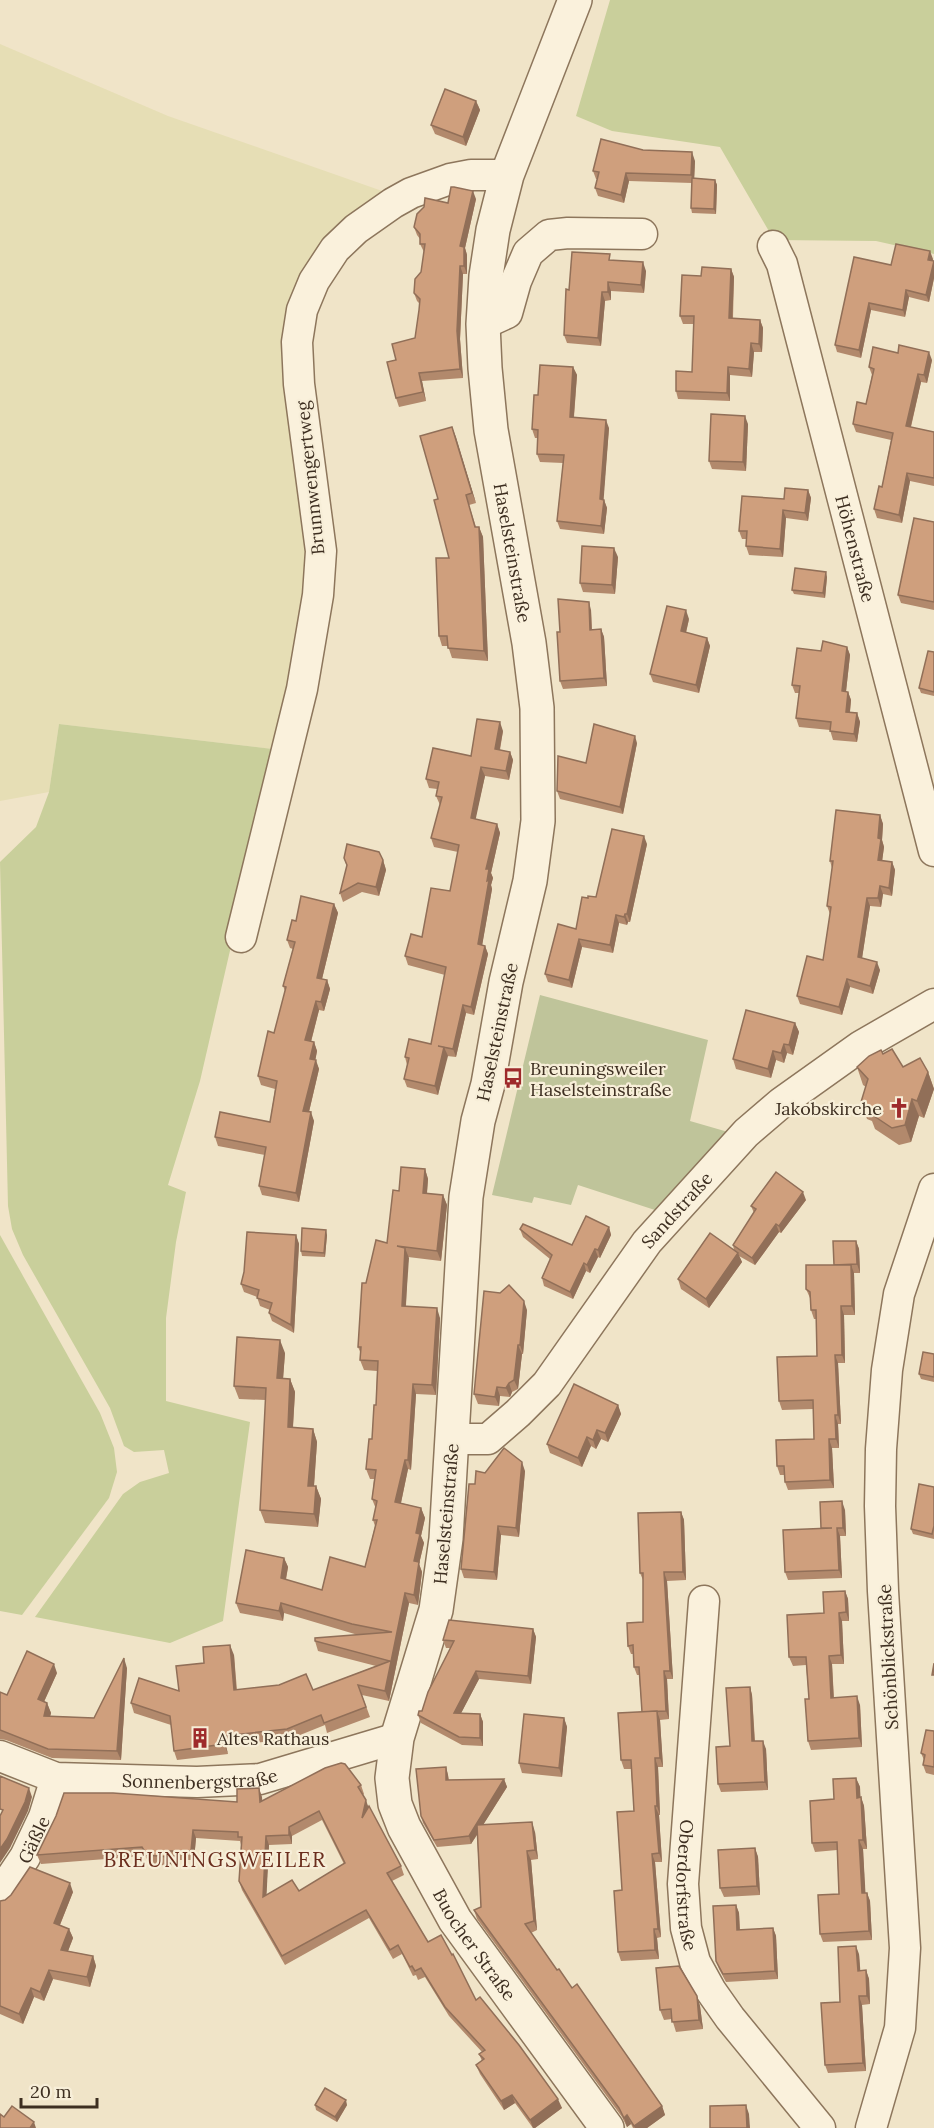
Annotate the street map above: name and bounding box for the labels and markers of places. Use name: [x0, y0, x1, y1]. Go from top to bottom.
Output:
place label: Breuningsweiler Haselsteinstraße: [530, 1057, 672, 1101]
bus stop icon: Breuningsweiler Haselsteinstraße: [501, 1066, 525, 1090]
church icon: Jakobskirche: [887, 1096, 911, 1120]
place label: Jakobskirche: [774, 1097, 882, 1120]
building icon: Altes Rathaus: [188, 1726, 212, 1750]
place label: Altes Rathaus: [216, 1727, 329, 1750]

